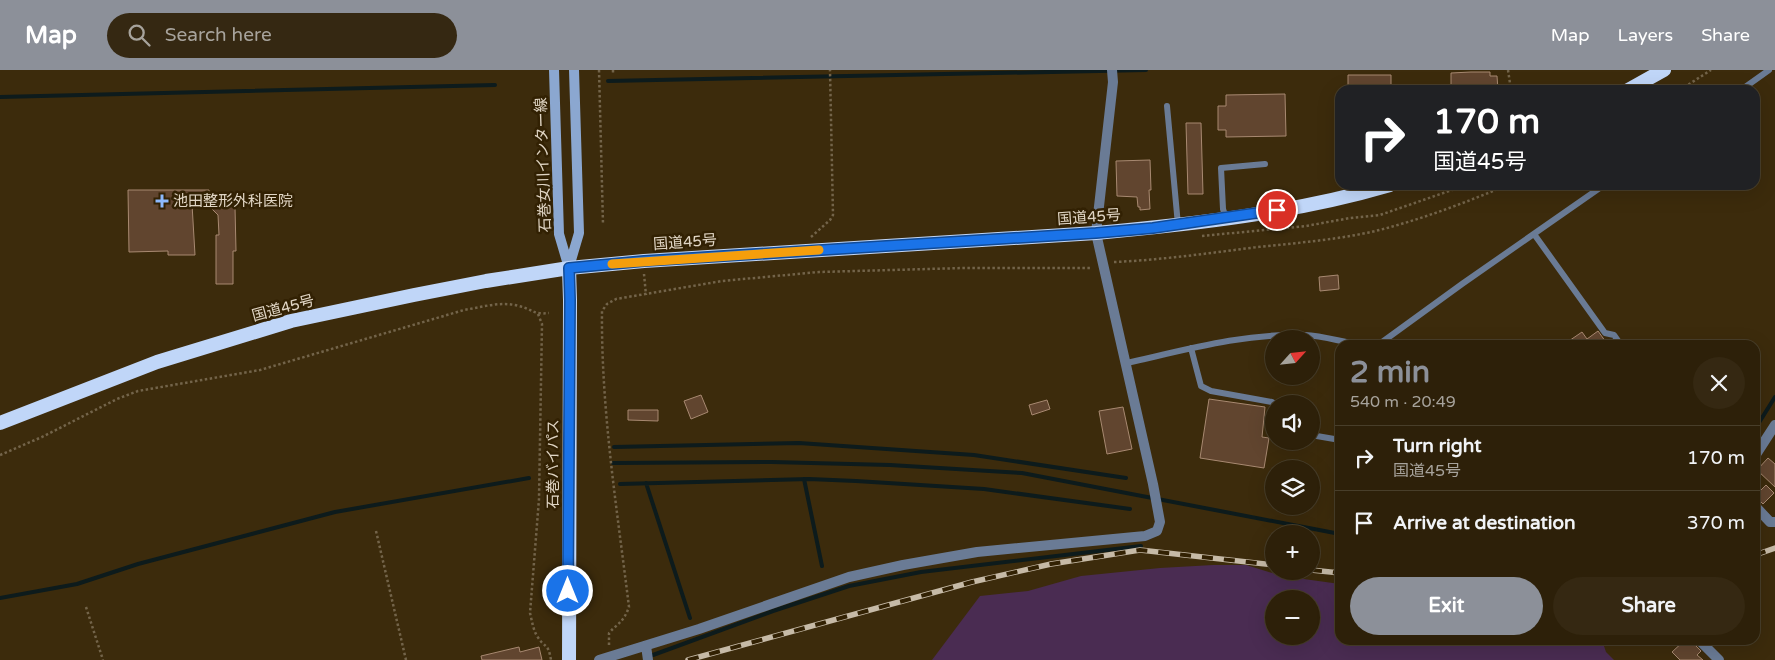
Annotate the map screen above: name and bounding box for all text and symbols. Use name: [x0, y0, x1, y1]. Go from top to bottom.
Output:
search box: [107, 13, 457, 58]
text: Map: [25, 21, 77, 50]
icon: search: [125, 21, 153, 49]
text: Search here: [165, 24, 272, 46]
text: Map: [1551, 24, 1590, 46]
text: Layers: [1618, 24, 1673, 46]
text: Share: [1701, 24, 1750, 46]
street label: 石巻女川インター線: [532, 97, 554, 233]
text: 170 m: [1433, 101, 1540, 143]
icon: right: [1350, 105, 1415, 170]
text: 国道45号: [1433, 149, 1527, 175]
pin: [1256, 189, 1298, 231]
place label: 池田整形外科医院: [173, 192, 293, 210]
marker: 池田整形外科医院: [155, 194, 169, 208]
icon: arrive: [1263, 196, 1291, 224]
street label: 国道45号: [1057, 206, 1121, 228]
street label: 国道45号: [653, 231, 717, 253]
street label: 国道45号: [250, 291, 316, 325]
north arrow: [1265, 330, 1320, 385]
map controls: [1265, 330, 1320, 645]
text: 2 min: [1350, 354, 1430, 391]
button: close: [1693, 357, 1745, 409]
text: 540 m · 20:49: [1350, 392, 1456, 412]
button: sound: [1265, 395, 1320, 450]
street label: 石巻バイパス: [544, 419, 562, 509]
text: Turn right: [1393, 435, 1481, 457]
icon: right: [1350, 444, 1378, 472]
text: 170 m: [1687, 447, 1745, 469]
button: layers: [1265, 460, 1320, 515]
text: 国道45号: [1393, 461, 1461, 481]
icon: arrive: [1350, 509, 1378, 537]
text: Arrive at destination: [1393, 512, 1576, 534]
text: 370 m: [1687, 512, 1745, 534]
button: +: [1265, 525, 1320, 580]
position arrow: [541, 564, 593, 616]
button: Exit: [1350, 577, 1543, 635]
button: Share: [1553, 577, 1745, 635]
button: −: [1265, 590, 1320, 645]

